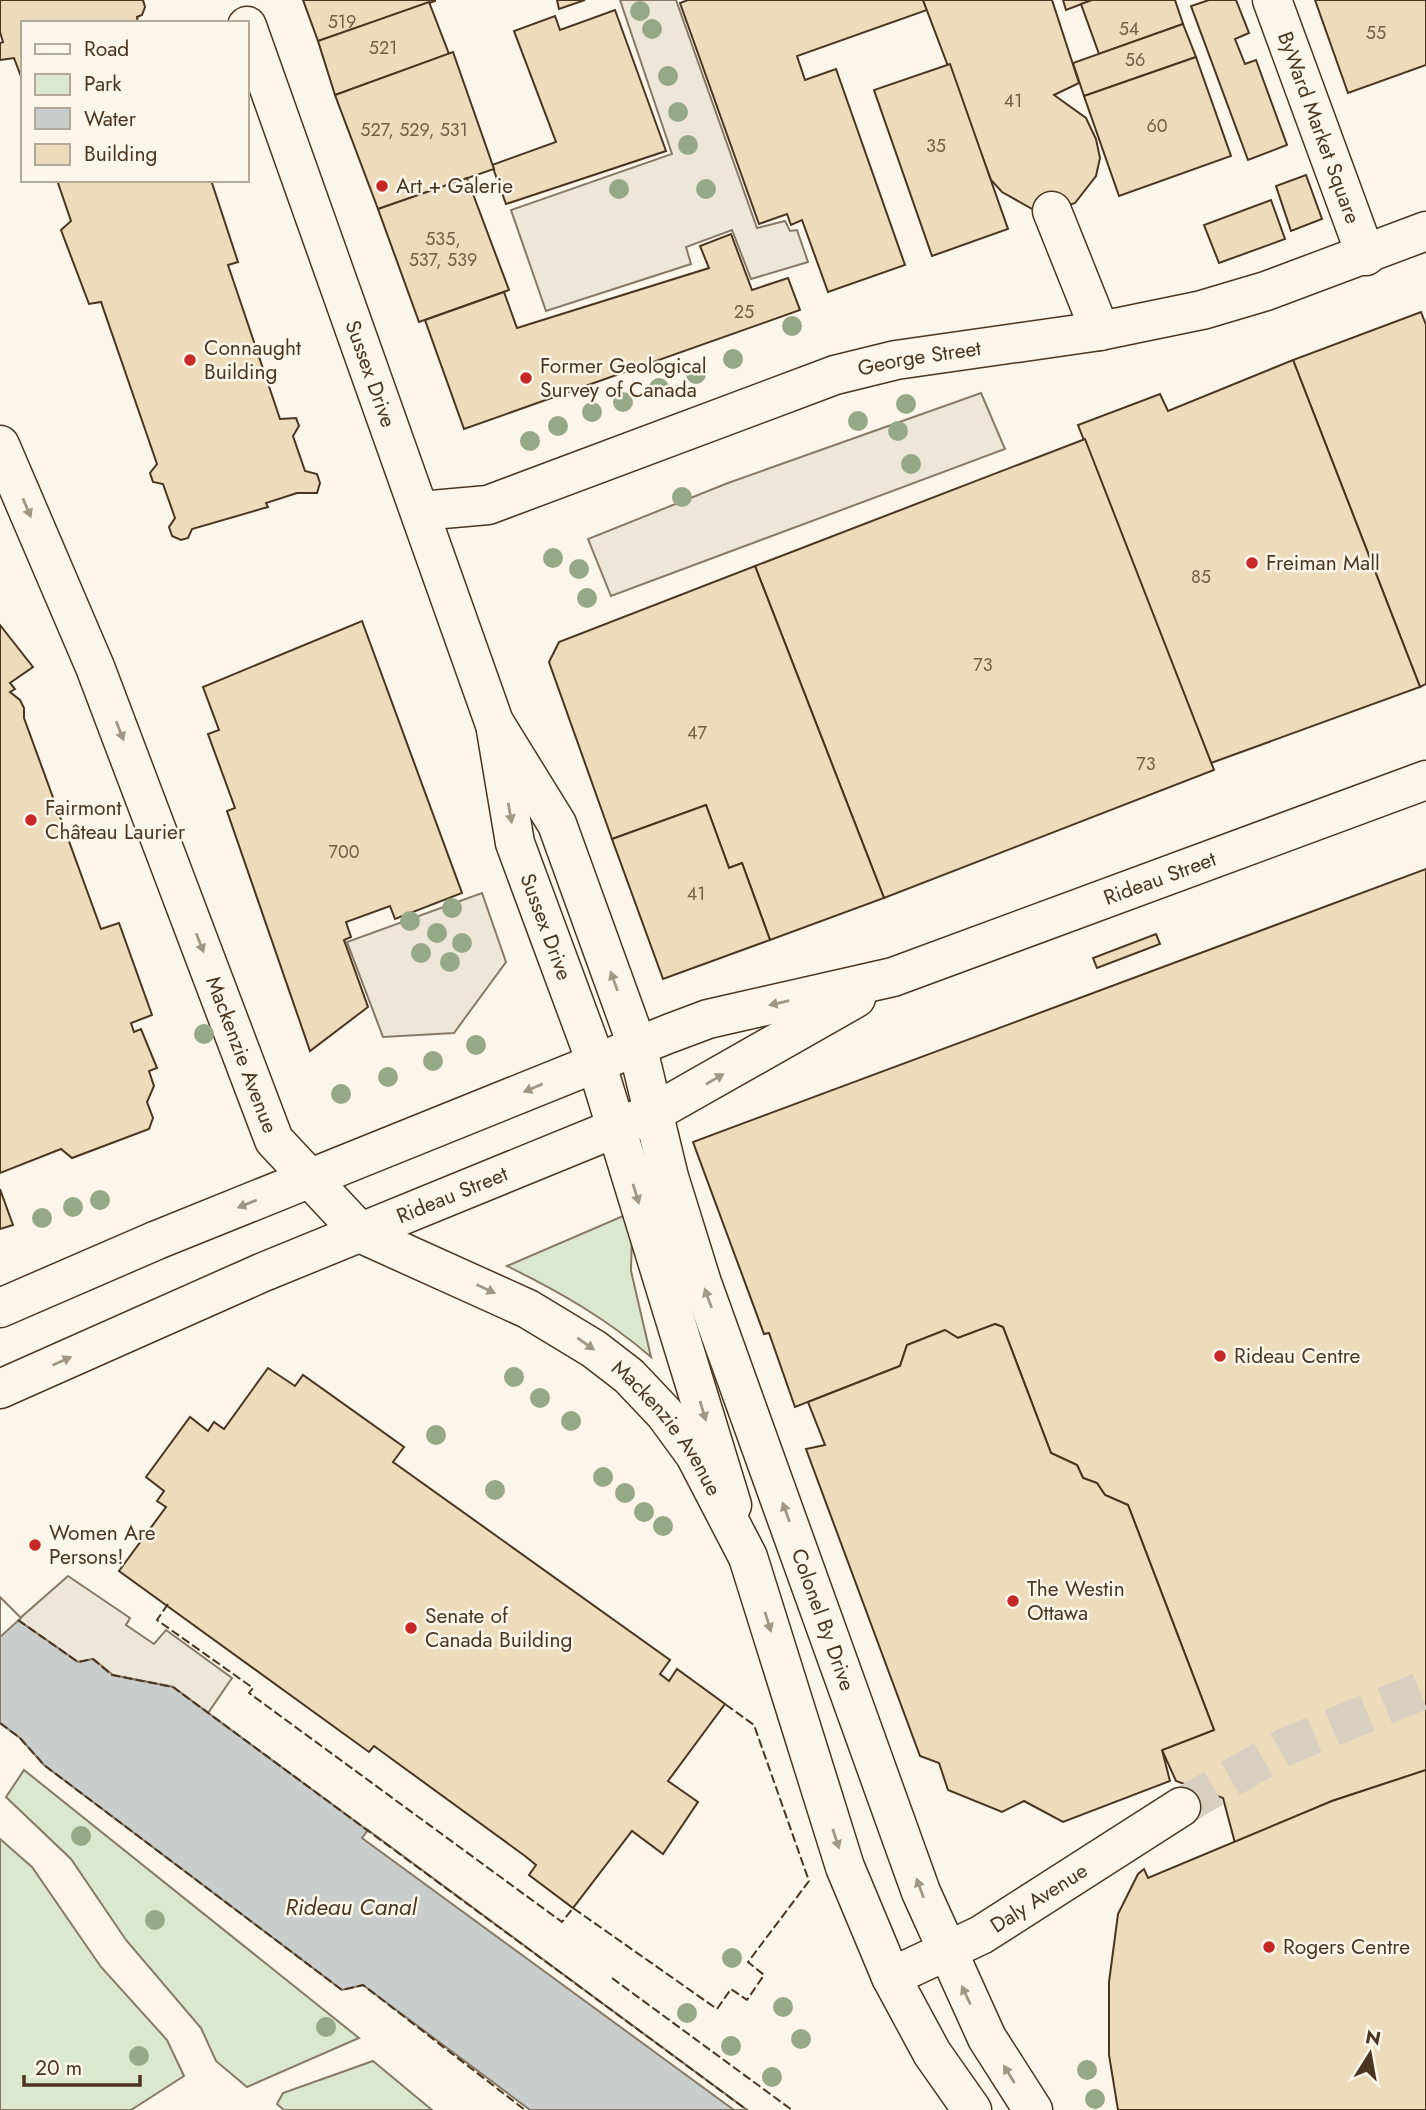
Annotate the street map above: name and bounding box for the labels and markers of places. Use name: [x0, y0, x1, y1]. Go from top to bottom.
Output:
place label: Art + Galerie: [396, 171, 513, 201]
marker: Art + Galerie: [374, 178, 390, 194]
place label: Connaught Building: [204, 333, 301, 387]
place label: Former Geological Survey of Canada: [540, 351, 707, 405]
marker: Connaught Building: [182, 352, 198, 368]
marker: Former Geological Survey of Canada: [518, 370, 534, 386]
place label: Freiman Mall: [1266, 548, 1380, 578]
marker: Freiman Mall: [1244, 555, 1260, 571]
place label: Fairmont Château Laurier: [45, 793, 186, 847]
marker: Fairmont Château Laurier: [23, 812, 39, 828]
place label: Rideau Centre: [1234, 1341, 1361, 1371]
marker: Rideau Centre: [1212, 1348, 1228, 1364]
place label: Women Are Persons!: [49, 1518, 156, 1572]
marker: Women Are Persons!: [27, 1537, 43, 1553]
place label: The Westin Ottawa: [1027, 1574, 1125, 1628]
marker: The Westin Ottawa: [1005, 1593, 1021, 1609]
place label: Senate of Canada Building: [425, 1601, 572, 1655]
marker: Senate of Canada Building: [403, 1620, 419, 1636]
place label: Rogers Centre: [1283, 1932, 1410, 1962]
marker: Rogers Centre: [1261, 1939, 1277, 1955]

